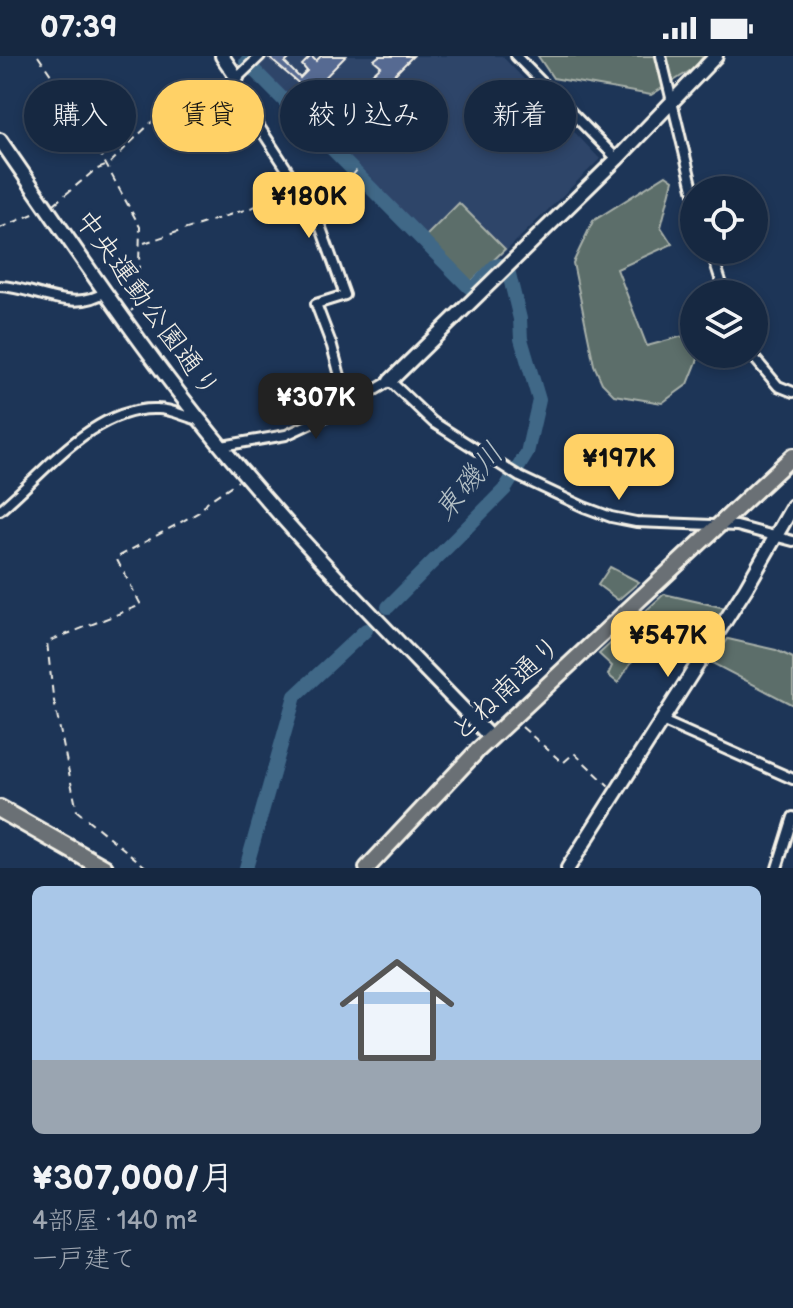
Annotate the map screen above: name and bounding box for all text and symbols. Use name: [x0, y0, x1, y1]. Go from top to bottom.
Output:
text: 07:39: [40, 10, 118, 46]
chip: 購入: [24, 80, 136, 152]
chip: 賃貸: [152, 80, 264, 152]
chip: 絞り込み: [280, 80, 448, 152]
chip: 新着: [464, 80, 576, 152]
pin: ¥180K: [253, 172, 365, 240]
map controls: [680, 176, 768, 368]
button: locate: [680, 176, 768, 264]
text: ¥180K: [271, 182, 347, 213]
street label: 中央運動公園通り: [68, 204, 226, 404]
button: layers: [680, 280, 768, 368]
pin: ¥307K: [260, 373, 372, 441]
text: ¥307K: [276, 383, 356, 414]
pin: ¥197K: [563, 434, 675, 502]
water label: 東磯川: [426, 436, 512, 528]
text: ¥197K: [582, 444, 656, 475]
pin: ¥547K: [612, 611, 724, 679]
text: ¥547K: [629, 621, 707, 652]
street label: とね南通り: [444, 629, 568, 749]
icon: home: [325, 938, 469, 1082]
text: ¥307,000/月: [32, 1158, 234, 1199]
text: 4部屋 · 140 m²: [32, 1206, 198, 1237]
text: 一戸建て: [32, 1244, 136, 1275]

